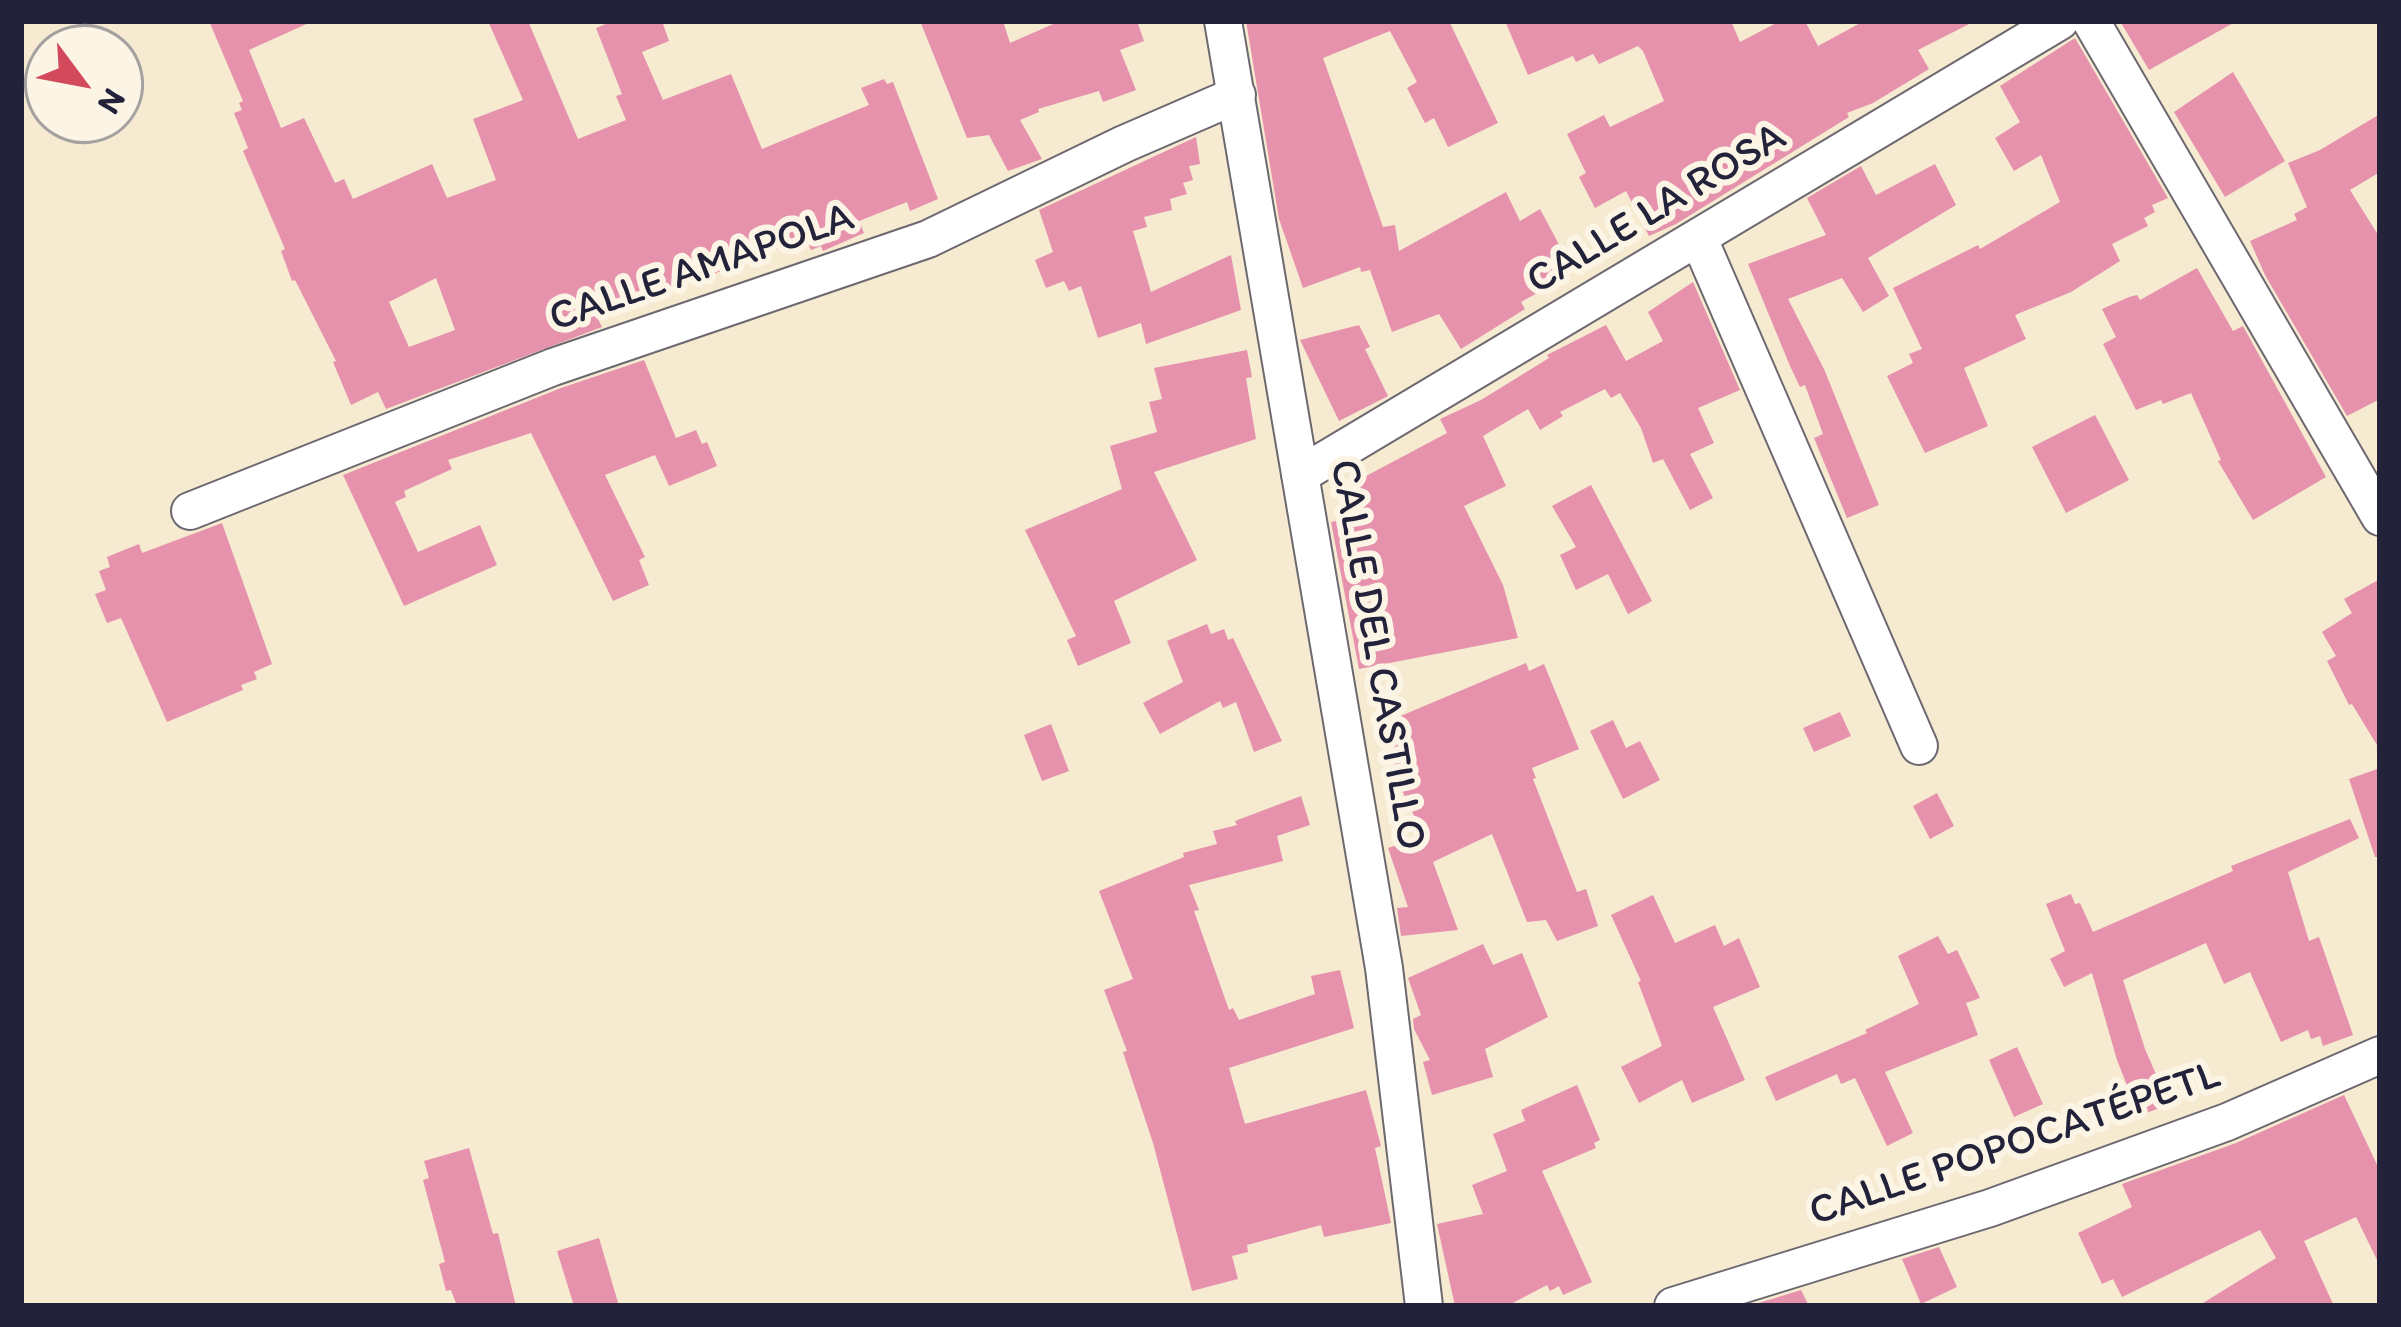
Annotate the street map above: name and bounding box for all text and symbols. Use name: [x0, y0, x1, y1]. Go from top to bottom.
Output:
north arrow: [24, 24, 144, 144]
text: N: [90, 82, 135, 122]
street label: CALLE LA ROSA: [1518, 113, 1796, 307]
street label: CALLE AMAPOLA: [543, 193, 861, 345]
street label: CALLE DEL CASTILLO: [1317, 456, 1435, 854]
street label: CALLE POPOCATÉPETL: [1803, 1051, 2227, 1239]

